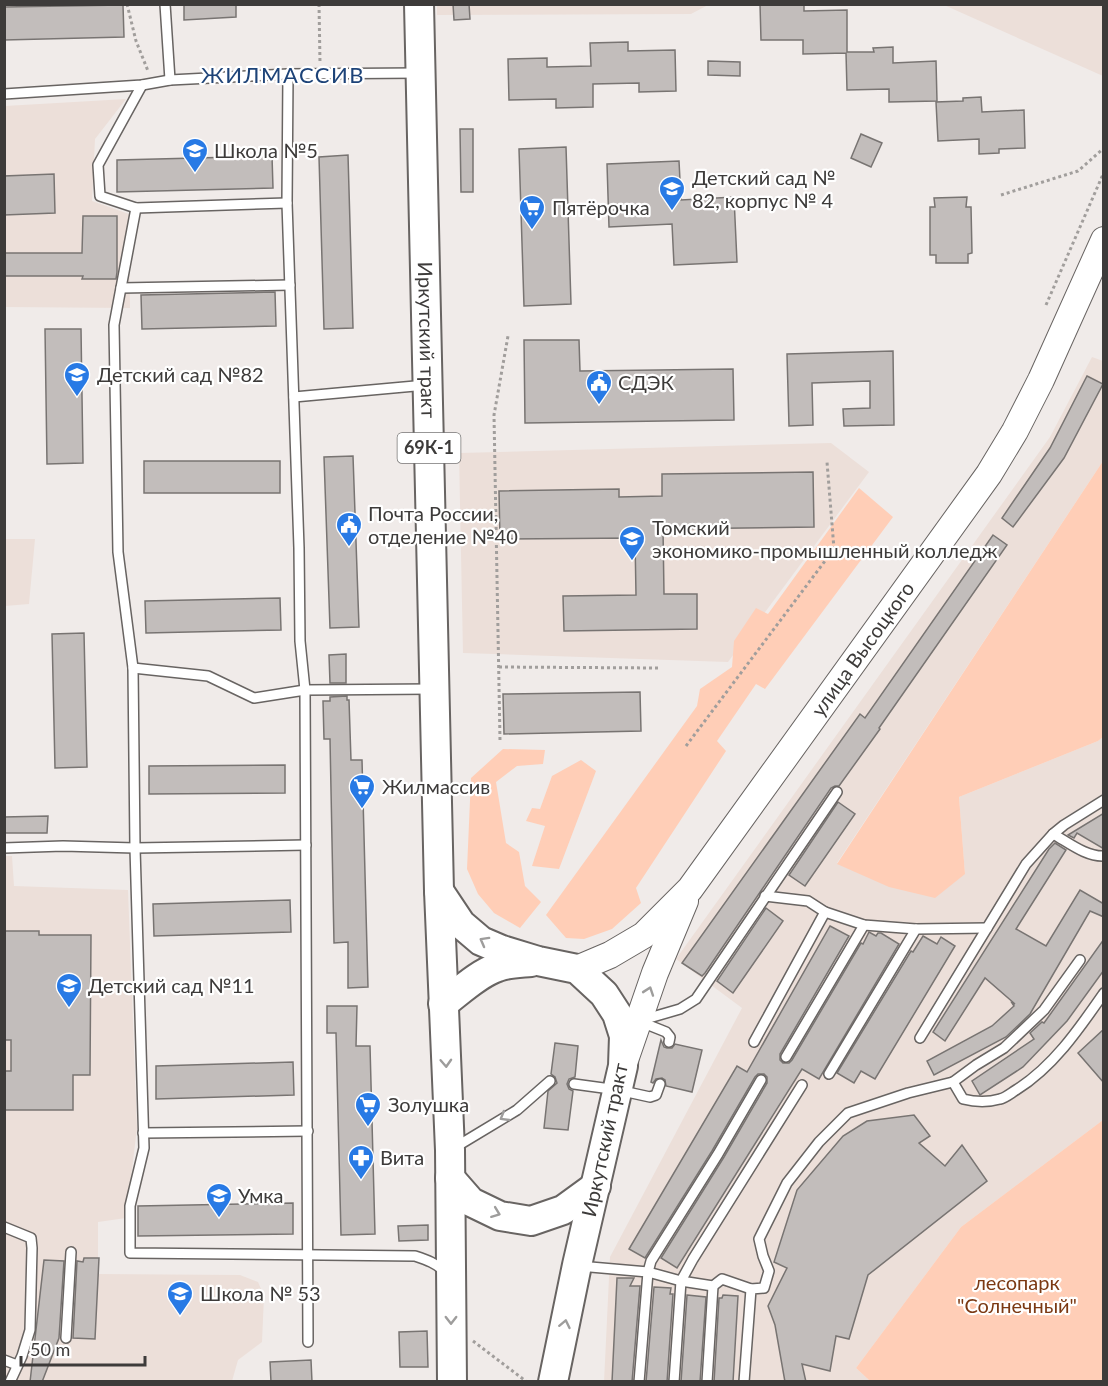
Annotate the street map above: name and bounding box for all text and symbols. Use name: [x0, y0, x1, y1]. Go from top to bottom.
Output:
district label: ЖИЛМАССИВ: [201, 61, 365, 88]
school or university icon: Школа №5: [180, 136, 210, 174]
place label: Школа №5: [214, 138, 318, 162]
place label: Детский сад № 82, корпус № 4: [692, 165, 835, 212]
school or university icon: Детский сад № 82, корпус № 4: [657, 174, 687, 212]
supermarket icon: Пятёрочка: [517, 193, 547, 231]
place label: Пятёрочка: [552, 195, 650, 219]
street label: Иркутский тракт: [414, 261, 441, 418]
school or university icon: Детский сад №82: [62, 360, 92, 398]
place label: Детский сад №82: [97, 362, 264, 386]
public building icon: СДЭК: [584, 368, 614, 406]
place label: СДЭК: [618, 370, 675, 394]
road number: 69К-1: [398, 433, 460, 463]
place label: Почта России, отделение №40: [368, 501, 518, 548]
public building icon: Почта России, отделение №40: [334, 510, 364, 548]
place label: Томский экономико-промышленный колледж: [652, 515, 998, 562]
school or university icon: Томский экономико-промышленный колледж: [617, 524, 647, 562]
street label: улица Высоцкого: [805, 577, 919, 721]
supermarket icon: Жилмассив: [347, 772, 377, 810]
place label: Жилмассив: [382, 774, 490, 798]
one-way arrow: [480, 937, 490, 948]
school or university icon: Детский сад №11: [54, 971, 84, 1009]
place label: Детский сад №11: [88, 973, 255, 997]
one-way arrow: [642, 986, 655, 997]
one-way arrow: [439, 1058, 452, 1067]
street label: Иркутский тракт: [576, 1061, 632, 1219]
supermarket icon: Золушка: [353, 1090, 383, 1128]
place label: Золушка: [388, 1092, 469, 1116]
one-way arrow: [500, 1110, 510, 1122]
pharmacy icon: Вита: [346, 1143, 376, 1181]
place label: Вита: [380, 1145, 424, 1169]
school or university icon: Умка: [204, 1181, 234, 1219]
place label: Умка: [238, 1183, 284, 1207]
one-way arrow: [489, 1206, 500, 1218]
park label: лесопарк "Солнечный": [957, 1270, 1077, 1317]
school or university icon: Школа № 53: [165, 1279, 195, 1317]
place label: Школа № 53: [200, 1281, 321, 1305]
one-way arrow: [445, 1316, 457, 1325]
one-way arrow: [558, 1320, 571, 1330]
scale bar: [21, 1329, 146, 1367]
text: 50 m: [30, 1338, 70, 1360]

